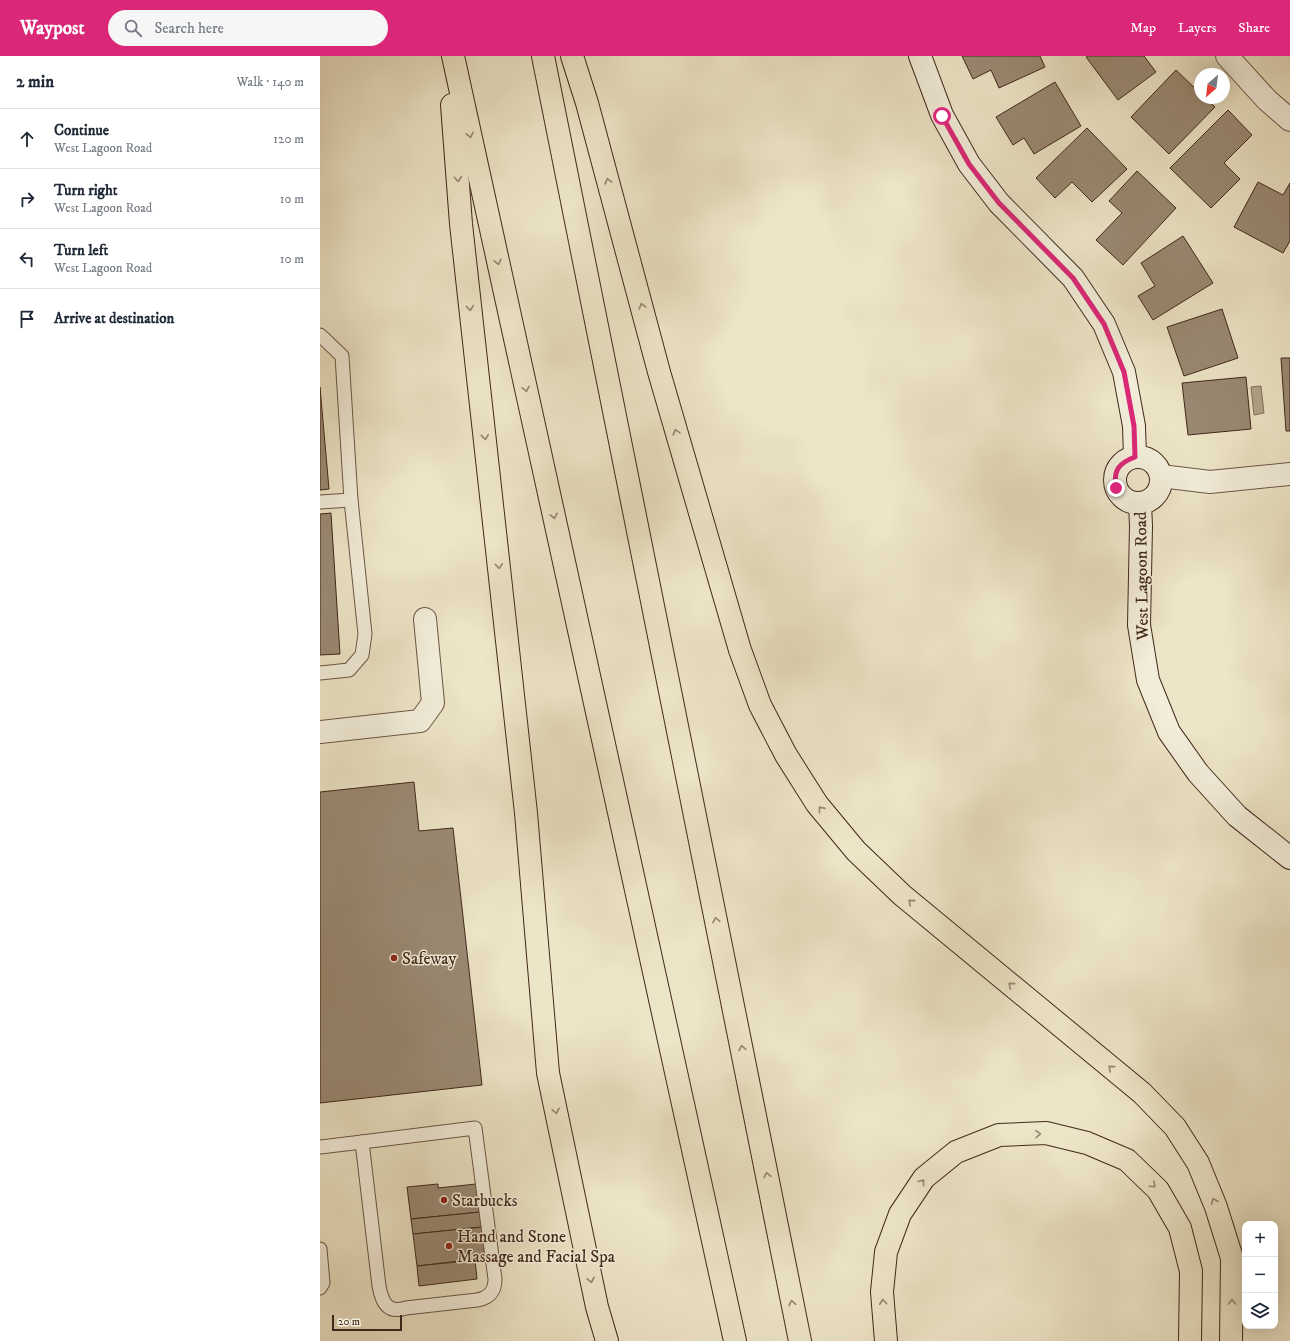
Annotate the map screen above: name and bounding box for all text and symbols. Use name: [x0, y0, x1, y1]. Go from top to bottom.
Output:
search box: [108, 10, 388, 46]
text: Waypost: [20, 17, 84, 40]
icon: search: [122, 17, 144, 39]
text: Search here: [154, 19, 224, 38]
text: Map: [1130, 19, 1156, 37]
text: Layers: [1178, 19, 1216, 37]
text: Share: [1238, 19, 1270, 37]
north arrow: [1194, 68, 1230, 104]
text: 2 min: [16, 71, 54, 93]
text: Walk · 140 m: [236, 74, 304, 90]
route start: [933, 107, 951, 125]
text: Continue: [54, 121, 109, 140]
icon: ahead: [16, 128, 38, 150]
text: 120 m: [273, 131, 304, 147]
one-way arrow: [466, 132, 474, 138]
text: West Lagoon Road: [54, 140, 152, 156]
one-way arrow: [453, 176, 462, 182]
one-way arrow: [604, 178, 613, 185]
text: Turn right: [54, 181, 117, 200]
icon: right: [16, 188, 38, 210]
text: 10 m: [280, 191, 304, 207]
text: West Lagoon Road: [54, 200, 152, 216]
text: Turn left: [54, 241, 108, 260]
icon: left: [16, 248, 38, 270]
text: 10 m: [280, 251, 304, 267]
one-way arrow: [494, 259, 502, 265]
text: West Lagoon Road: [54, 260, 152, 276]
one-way arrow: [638, 303, 646, 310]
one-way arrow: [465, 305, 474, 311]
icon: arrive: [16, 308, 38, 330]
text: Arrive at destination: [54, 309, 174, 328]
one-way arrow: [522, 386, 530, 392]
one-way arrow: [672, 428, 681, 435]
one-way arrow: [480, 434, 489, 440]
route end: [1107, 479, 1125, 497]
street label: West Lagoon Road: [1130, 511, 1154, 641]
one-way arrow: [549, 513, 557, 519]
one-way arrow: [494, 563, 503, 569]
one-way arrow: [819, 806, 826, 813]
one-way arrow: [908, 900, 916, 907]
one-way arrow: [712, 917, 721, 923]
place label: Safeway: [402, 948, 458, 970]
marker: Safeway: [389, 953, 399, 963]
one-way arrow: [1009, 983, 1016, 990]
one-way arrow: [738, 1045, 746, 1051]
one-way arrow: [1109, 1065, 1116, 1072]
one-way arrow: [552, 1108, 560, 1114]
one-way arrow: [1035, 1129, 1041, 1138]
one-way arrow: [763, 1172, 772, 1178]
one-way arrow: [918, 1179, 925, 1187]
one-way arrow: [1148, 1180, 1156, 1188]
place label: Starbucks: [452, 1190, 518, 1212]
marker: Starbucks: [439, 1195, 449, 1205]
one-way arrow: [1211, 1198, 1219, 1206]
map controls: [1242, 1221, 1278, 1329]
button: +: [1242, 1221, 1278, 1257]
place label: Hand and Stone Massage and Facial Spa: [457, 1226, 616, 1268]
marker: Hand and Stone Massage and Facial Spa: [444, 1241, 454, 1251]
button: −: [1242, 1257, 1278, 1293]
one-way arrow: [586, 1277, 595, 1283]
button: layers: [1242, 1293, 1278, 1329]
one-way arrow: [879, 1299, 888, 1305]
one-way arrow: [1228, 1299, 1236, 1305]
one-way arrow: [789, 1300, 797, 1306]
scale bar: [332, 1313, 402, 1332]
text: 20 m: [338, 1315, 360, 1329]

